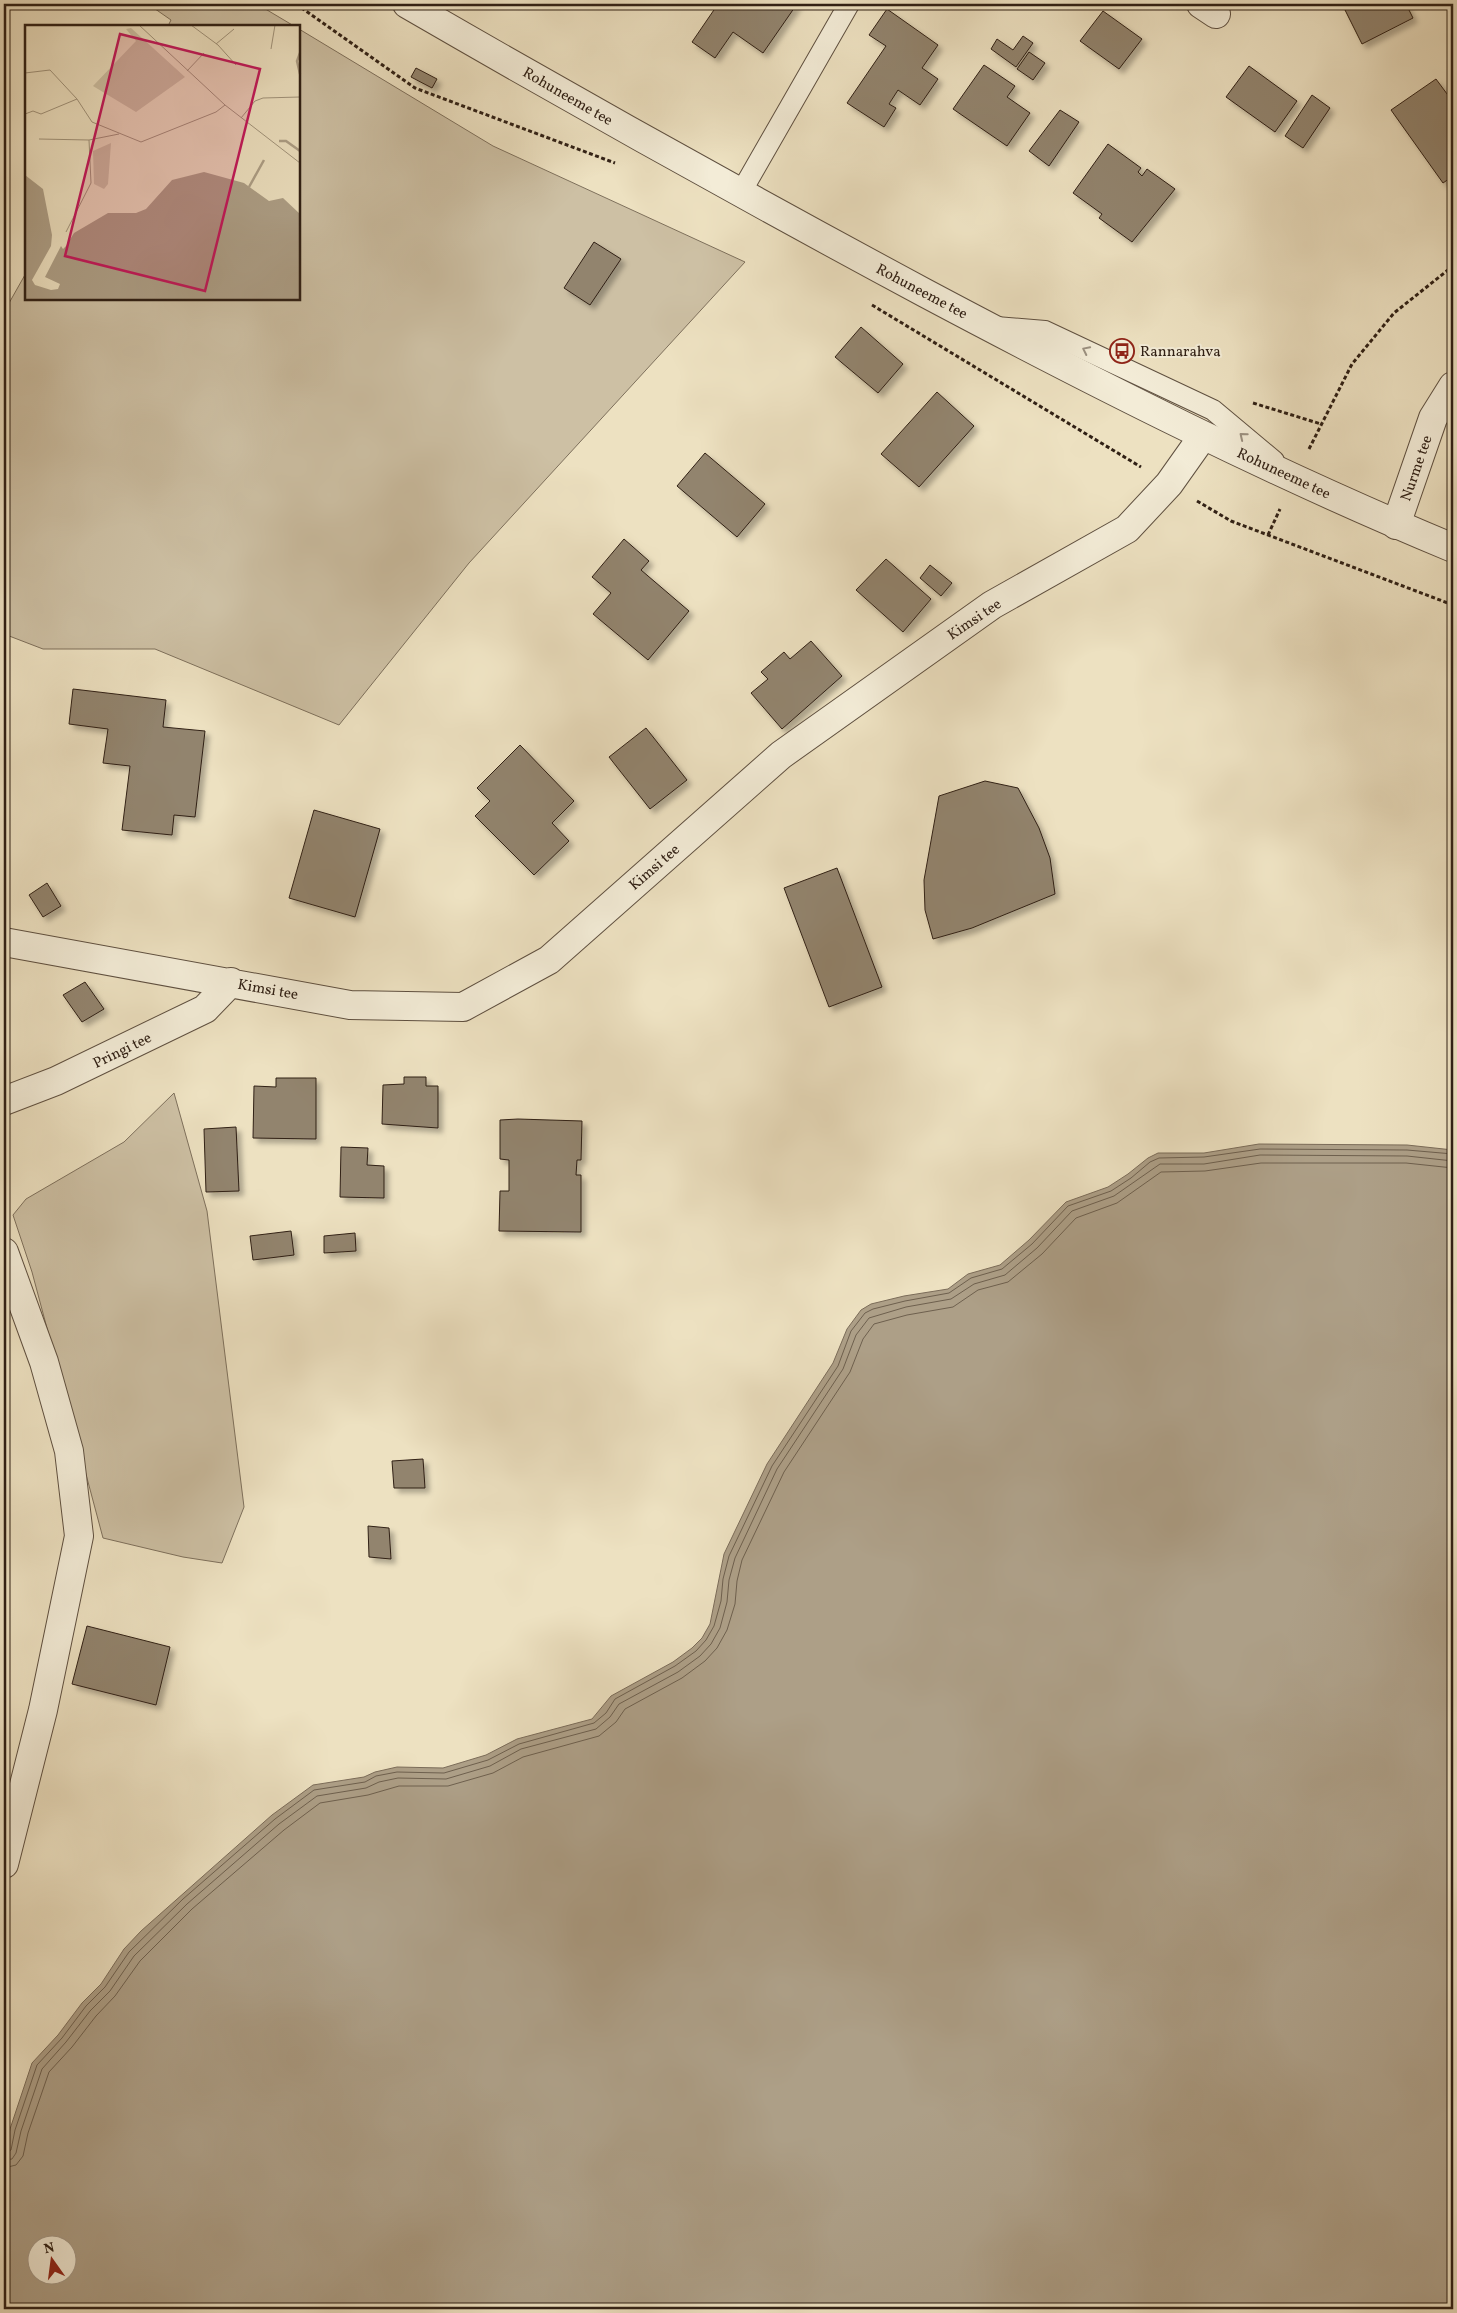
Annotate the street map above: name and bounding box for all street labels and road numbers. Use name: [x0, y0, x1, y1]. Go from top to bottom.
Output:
street label: Rohuneeme tee: [518, 63, 616, 132]
street label: Rohuneeme tee: [872, 259, 971, 325]
street label: Nurme tee: [1396, 433, 1439, 504]
street label: Rohuneeme tee: [1233, 443, 1334, 505]
street label: Kimsi tee: [944, 594, 1006, 646]
street label: Kimsi tee: [625, 840, 685, 896]
street label: Kimsi tee: [236, 975, 300, 1006]
street label: Pringi tee: [90, 1028, 156, 1075]

